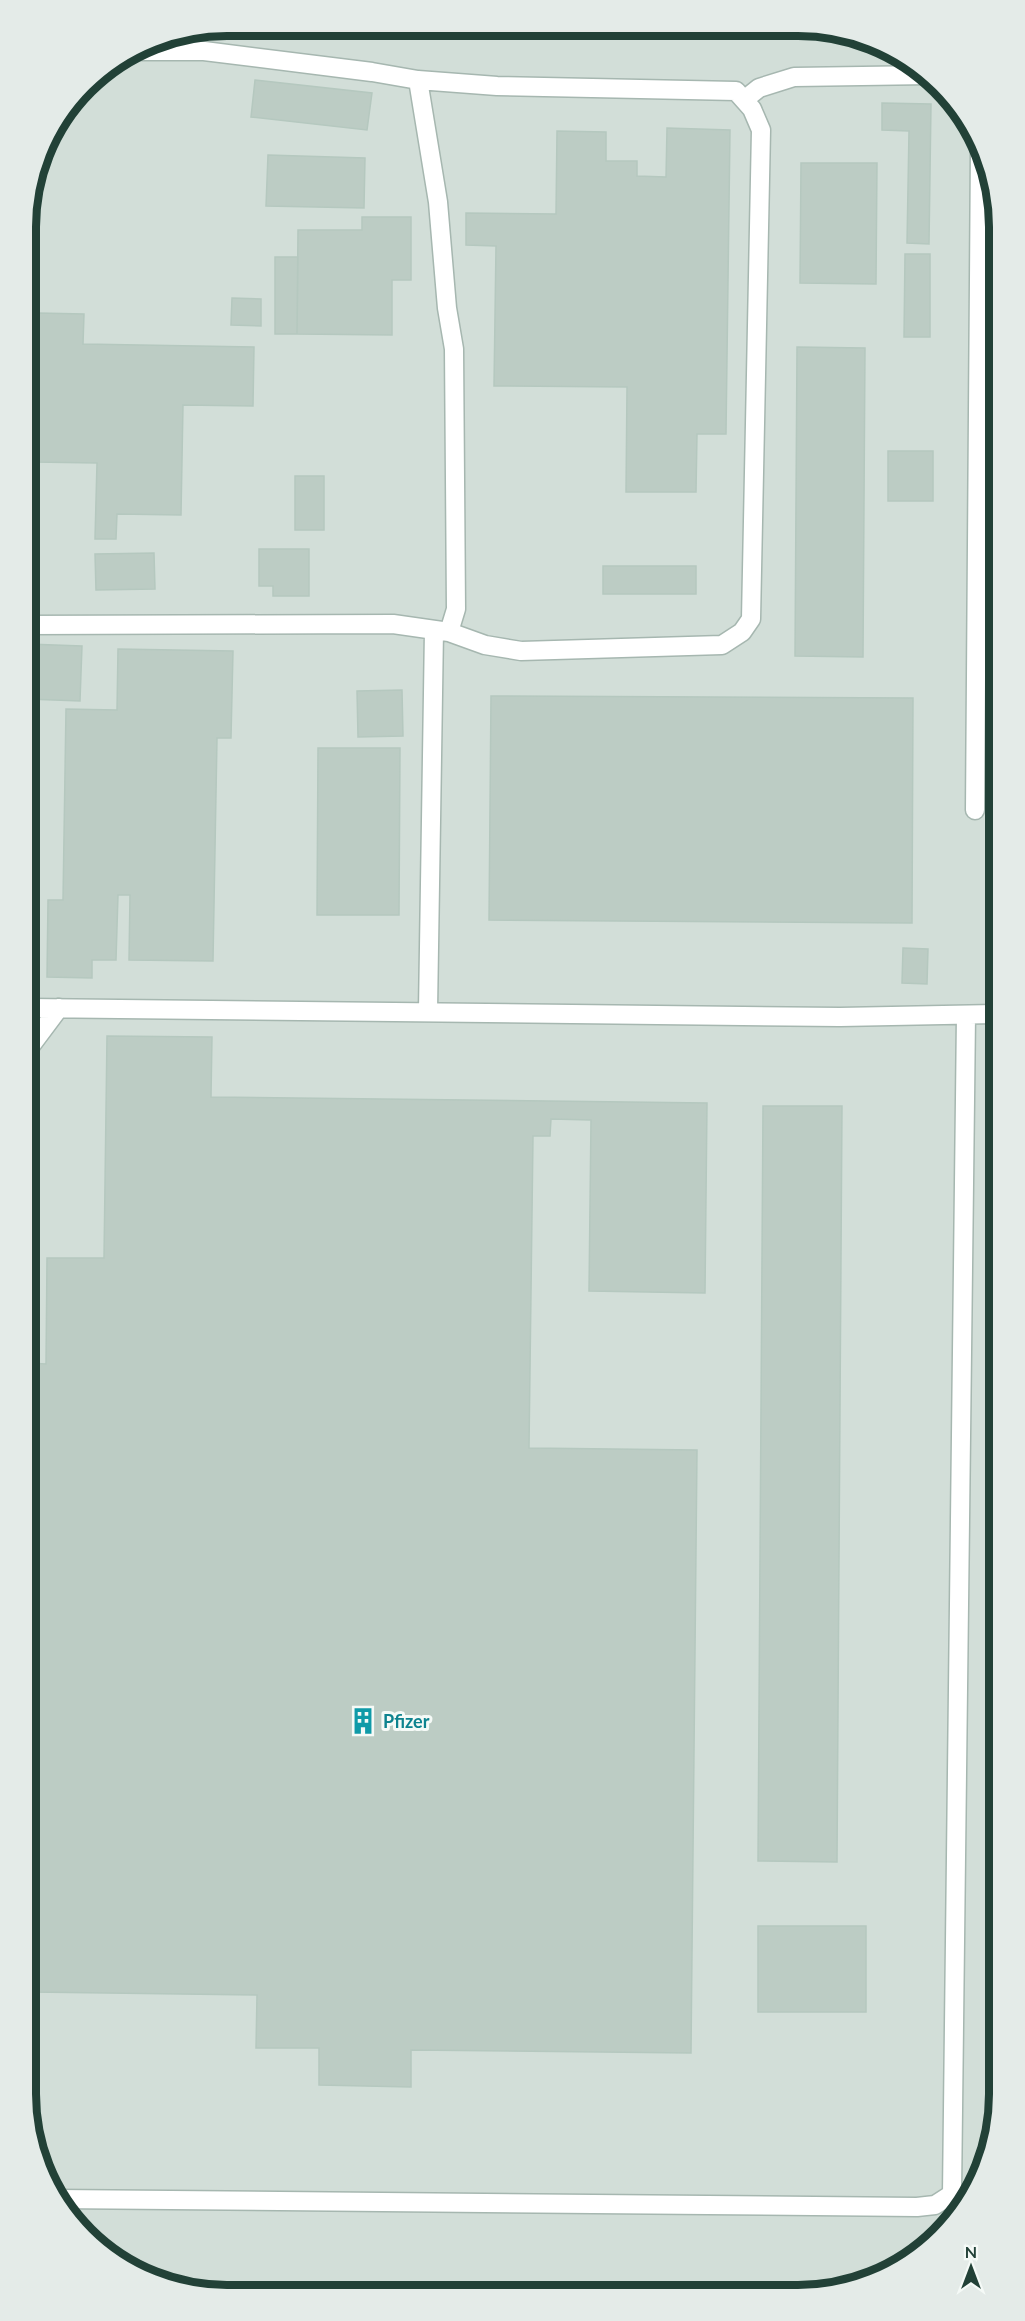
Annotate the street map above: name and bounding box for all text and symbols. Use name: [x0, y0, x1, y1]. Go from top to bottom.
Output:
building icon: Pfizer: [348, 1706, 378, 1736]
place label: Pfizer: [383, 1710, 430, 1732]
north arrow: [941, 2237, 1001, 2297]
text: N: [965, 2242, 977, 2261]

